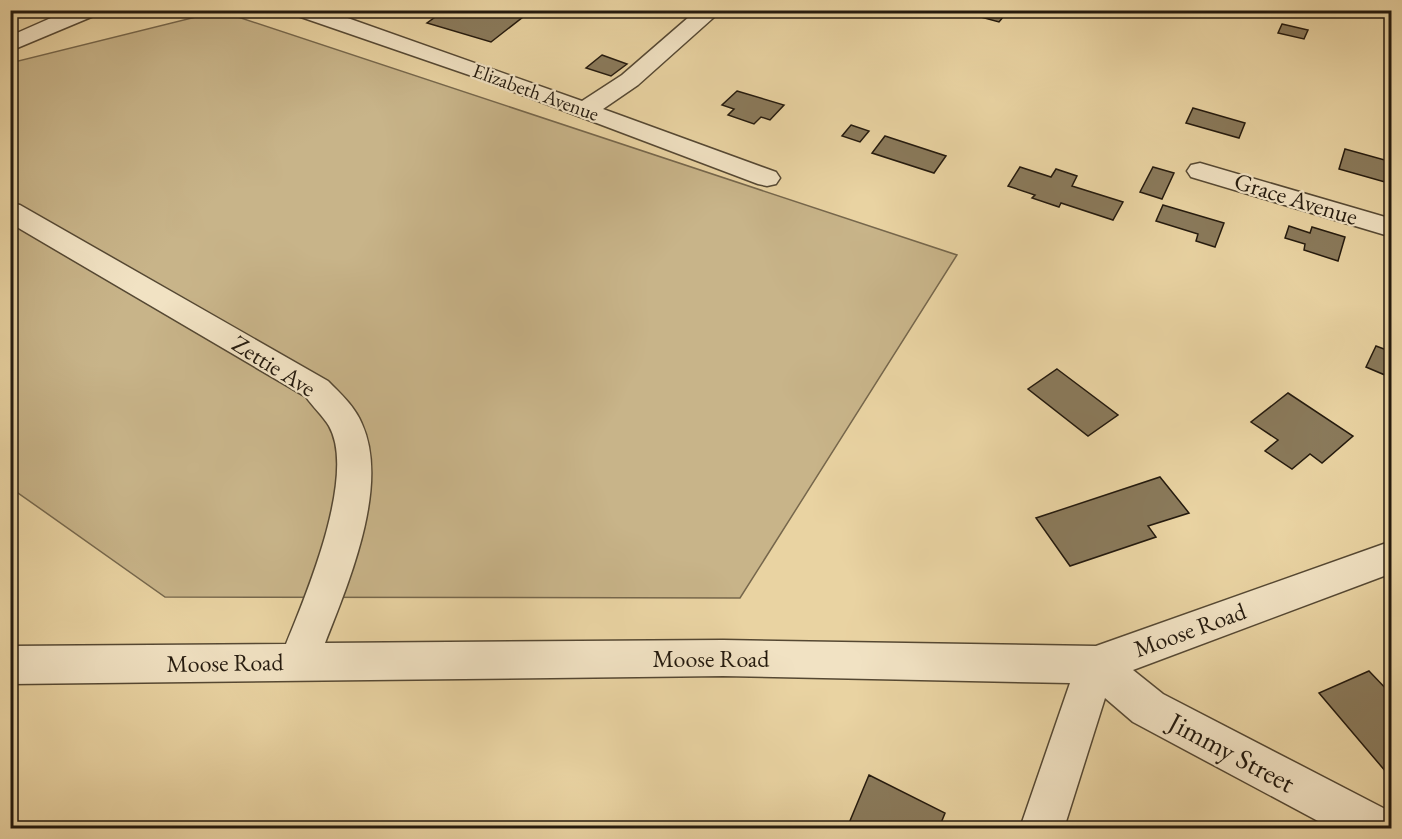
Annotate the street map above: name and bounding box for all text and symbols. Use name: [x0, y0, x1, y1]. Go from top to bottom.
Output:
street label: Elizabeth Avenue: [469, 57, 603, 127]
street label: Grace Avenue: [1231, 165, 1362, 232]
street label: Zettie Ave: [227, 328, 322, 403]
street label: Moose Road: [1130, 595, 1251, 664]
street label: Moose Road: [652, 643, 770, 674]
street label: Moose Road: [166, 646, 285, 679]
street label: Jimmy Street: [1161, 703, 1302, 800]

